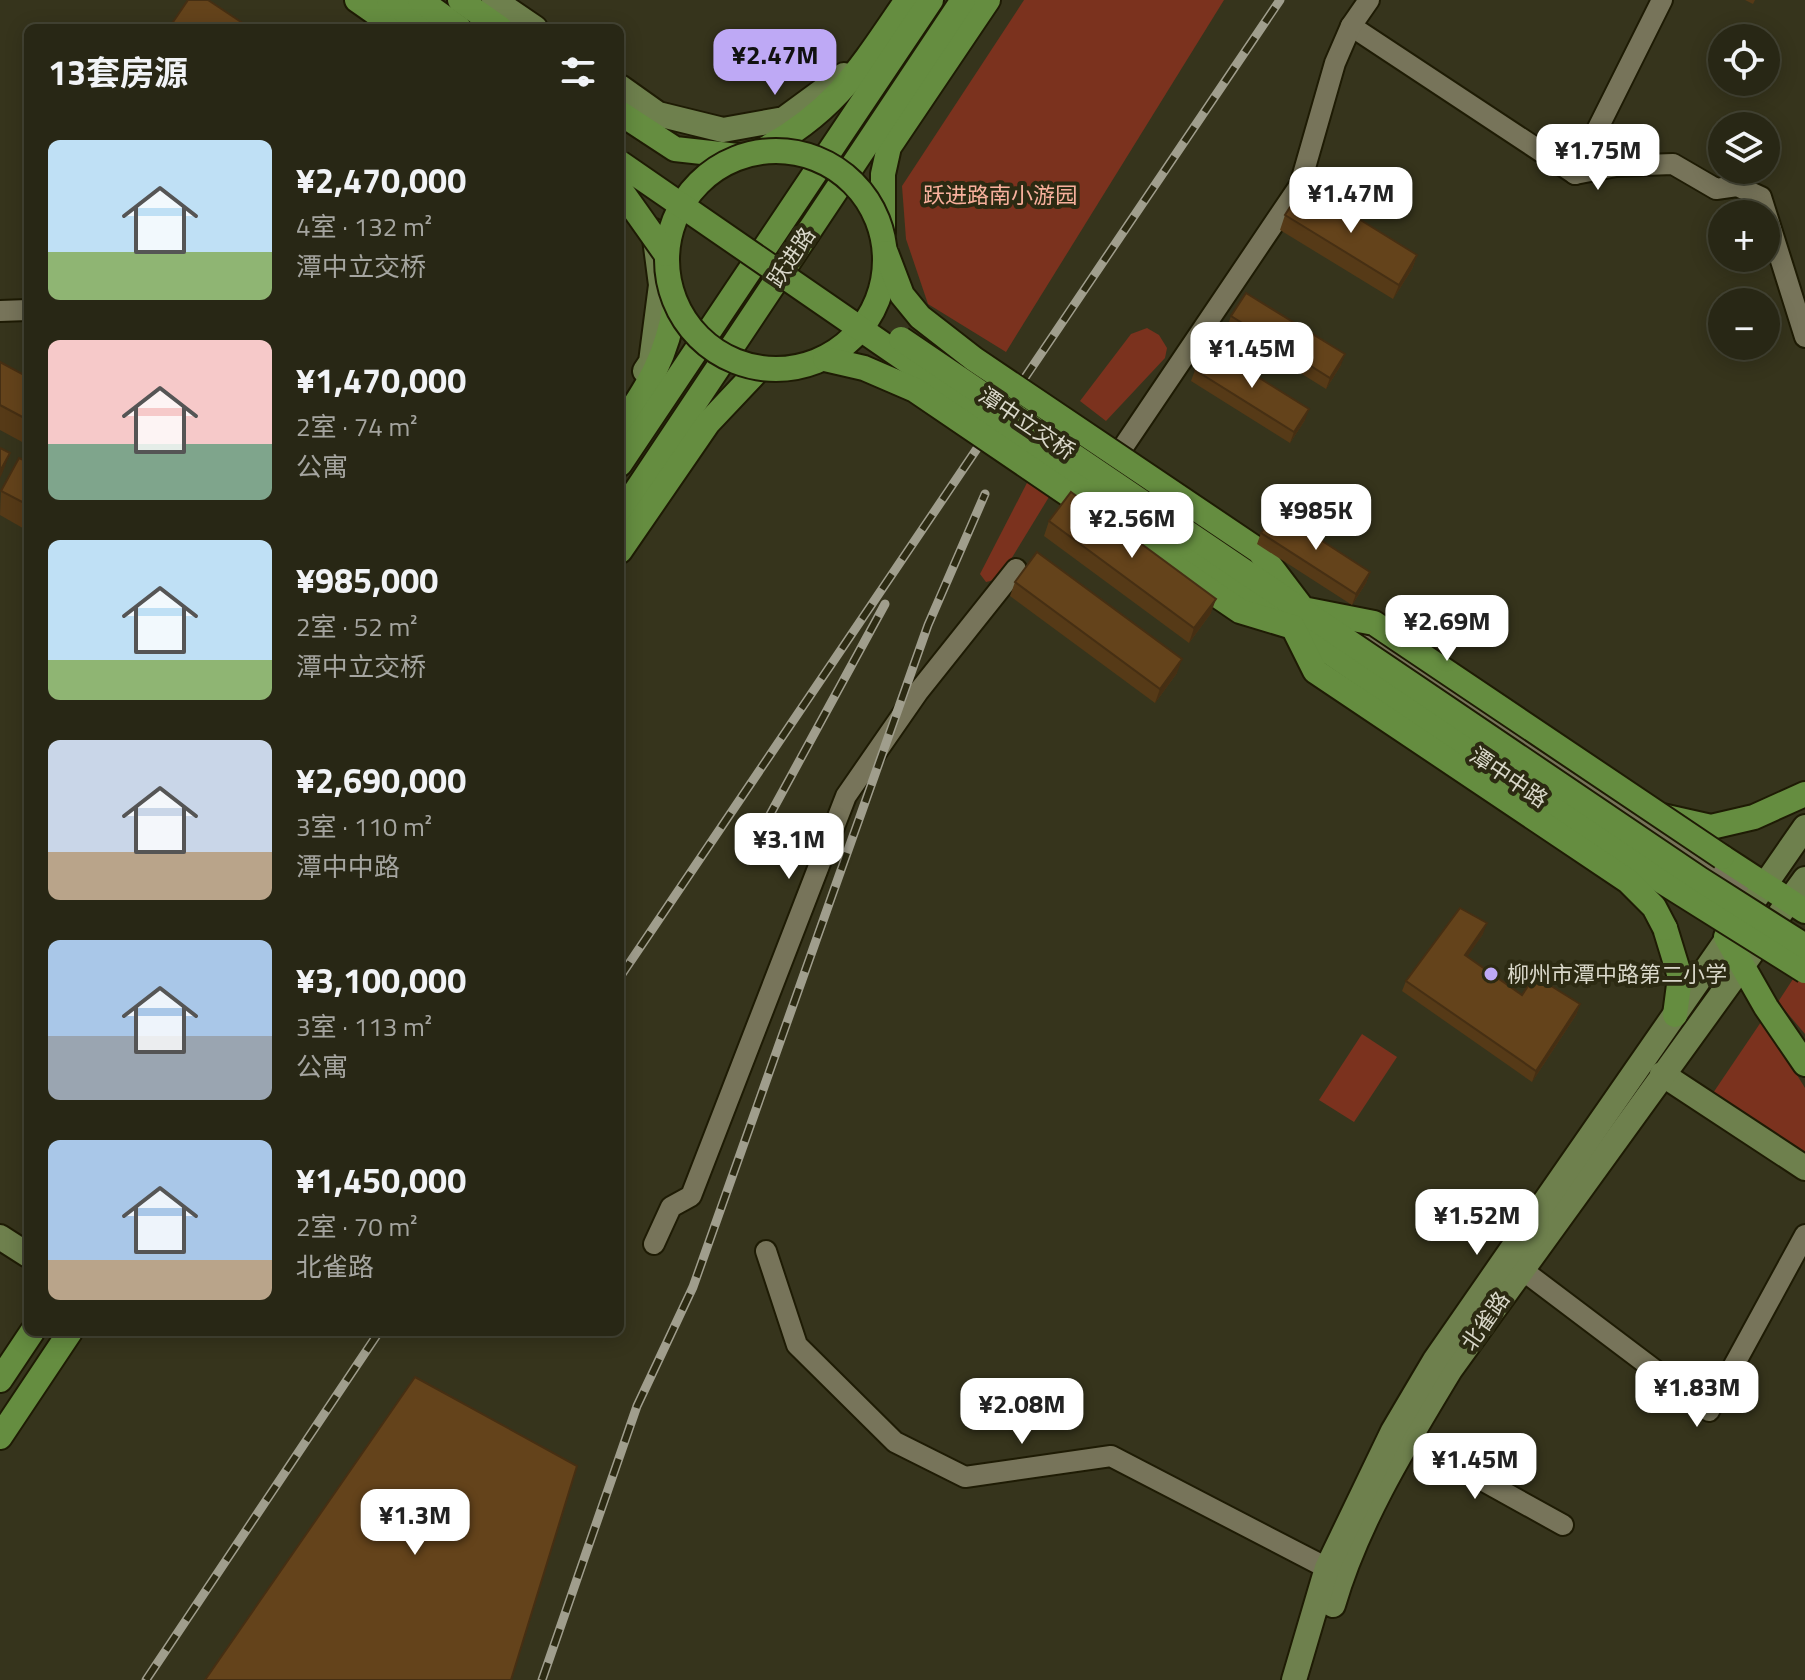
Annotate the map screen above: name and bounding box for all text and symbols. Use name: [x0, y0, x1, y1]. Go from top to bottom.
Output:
map controls: [1708, 24, 1780, 360]
button: locate: [1708, 24, 1780, 96]
pin: ¥2.47M: [710, 29, 840, 97]
text: ¥2.47M: [731, 35, 819, 74]
text: 13套房源: [48, 46, 188, 98]
icon: filters: [556, 50, 600, 94]
button: layers: [1708, 112, 1780, 184]
pin: ¥1.75M: [1533, 124, 1663, 192]
text: ¥1.75M: [1554, 130, 1642, 169]
text: ¥2,470,000: [296, 154, 466, 206]
pin: ¥1.47M: [1286, 167, 1416, 235]
icon: home: [112, 172, 208, 268]
text: ¥1.47M: [1307, 173, 1395, 212]
park label: 跃进路南小游园: [923, 178, 1077, 212]
button: +: [1708, 200, 1780, 272]
text: 4室 · 132 m²: [296, 207, 432, 246]
street label: 跃进路: [758, 220, 824, 294]
text: 潭中立交桥: [296, 247, 426, 286]
button: −: [1708, 288, 1780, 360]
pin: ¥1.45M: [1187, 322, 1317, 390]
text: ¥1.45M: [1208, 328, 1296, 367]
text: ¥1,470,000: [296, 354, 466, 406]
icon: home: [112, 372, 208, 468]
street label: 潭中立交桥: [972, 378, 1082, 468]
text: 2室 · 74 m²: [296, 407, 418, 446]
text: 公寓: [296, 447, 348, 486]
pin: ¥985K: [1260, 484, 1372, 552]
text: ¥985K: [1279, 490, 1353, 529]
pin: ¥2.56M: [1067, 492, 1197, 560]
text: ¥2.56M: [1088, 498, 1176, 537]
text: ¥985,000: [296, 554, 438, 606]
icon: home: [112, 572, 208, 668]
pin: ¥2.69M: [1382, 595, 1512, 663]
text: ¥2.69M: [1403, 601, 1491, 640]
text: 2室 · 52 m²: [296, 607, 418, 646]
text: 潭中立交桥: [296, 647, 426, 686]
street label: 潭中中路: [1463, 738, 1555, 816]
text: ¥2,690,000: [296, 754, 466, 806]
icon: home: [112, 772, 208, 868]
text: 3室 · 110 m²: [296, 807, 432, 846]
pin: ¥3.1M: [733, 813, 845, 881]
text: ¥3.1M: [753, 819, 825, 858]
text: 潭中中路: [296, 847, 400, 886]
text: ¥3,100,000: [296, 954, 466, 1006]
place label: 柳州市潭中路第二小学: [1507, 957, 1727, 991]
marker: 柳州市潭中路第二小学: [1482, 965, 1500, 983]
icon: home: [112, 972, 208, 1068]
text: 3室 · 113 m²: [296, 1007, 432, 1046]
text: 公寓: [296, 1047, 348, 1086]
text: ¥1,450,000: [296, 1154, 466, 1206]
icon: home: [112, 1172, 208, 1268]
pin: ¥1.52M: [1412, 1189, 1542, 1257]
text: ¥1.52M: [1433, 1195, 1521, 1234]
text: 2室 · 70 m²: [296, 1207, 418, 1246]
text: 北雀路: [296, 1247, 374, 1286]
street label: 北雀路: [1452, 1284, 1518, 1358]
pin: ¥1.83M: [1632, 1361, 1762, 1429]
text: ¥1.83M: [1653, 1367, 1741, 1406]
pin: ¥2.08M: [957, 1378, 1087, 1446]
text: ¥2.08M: [978, 1384, 1066, 1423]
pin: ¥1.45M: [1410, 1433, 1540, 1501]
text: ¥1.45M: [1431, 1439, 1519, 1478]
pin: ¥1.3M: [359, 1489, 471, 1557]
text: ¥1.3M: [379, 1495, 451, 1534]

